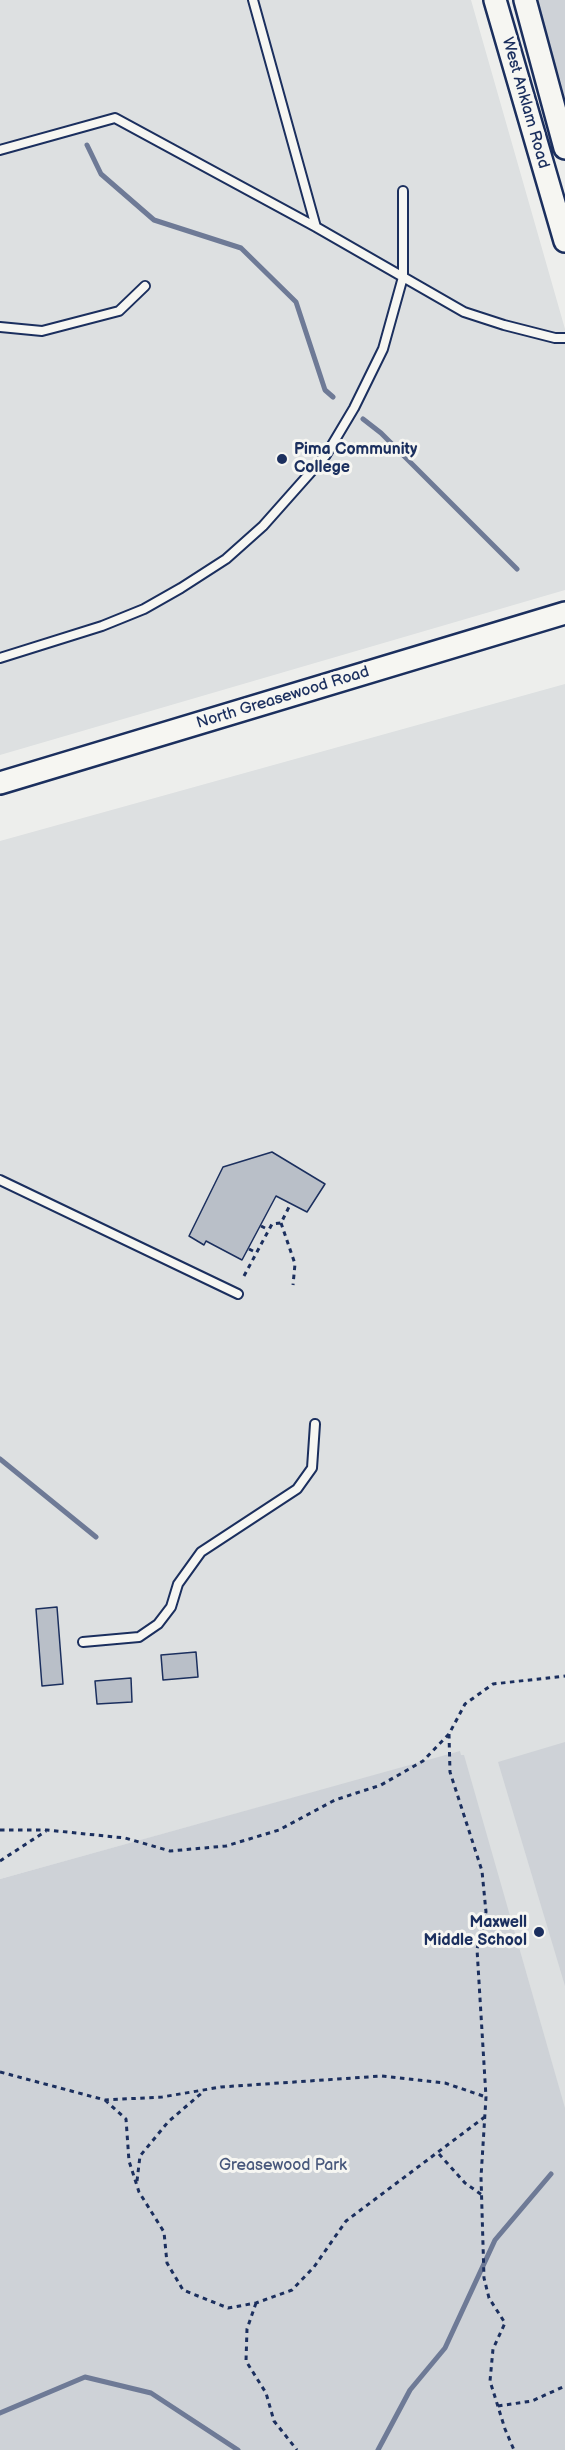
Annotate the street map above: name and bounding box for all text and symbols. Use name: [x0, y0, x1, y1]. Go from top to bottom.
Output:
street label: West Anklam Road: [497, 35, 553, 171]
place label: Pima Community College: [294, 440, 417, 478]
marker: Pima Community College: [275, 452, 289, 466]
street label: North Greasewood Road: [194, 663, 372, 733]
place label: Maxwell Middle School: [424, 1913, 527, 1951]
marker: Maxwell Middle School: [532, 1925, 546, 1939]
park label: Greasewood Park: [219, 2156, 347, 2176]

